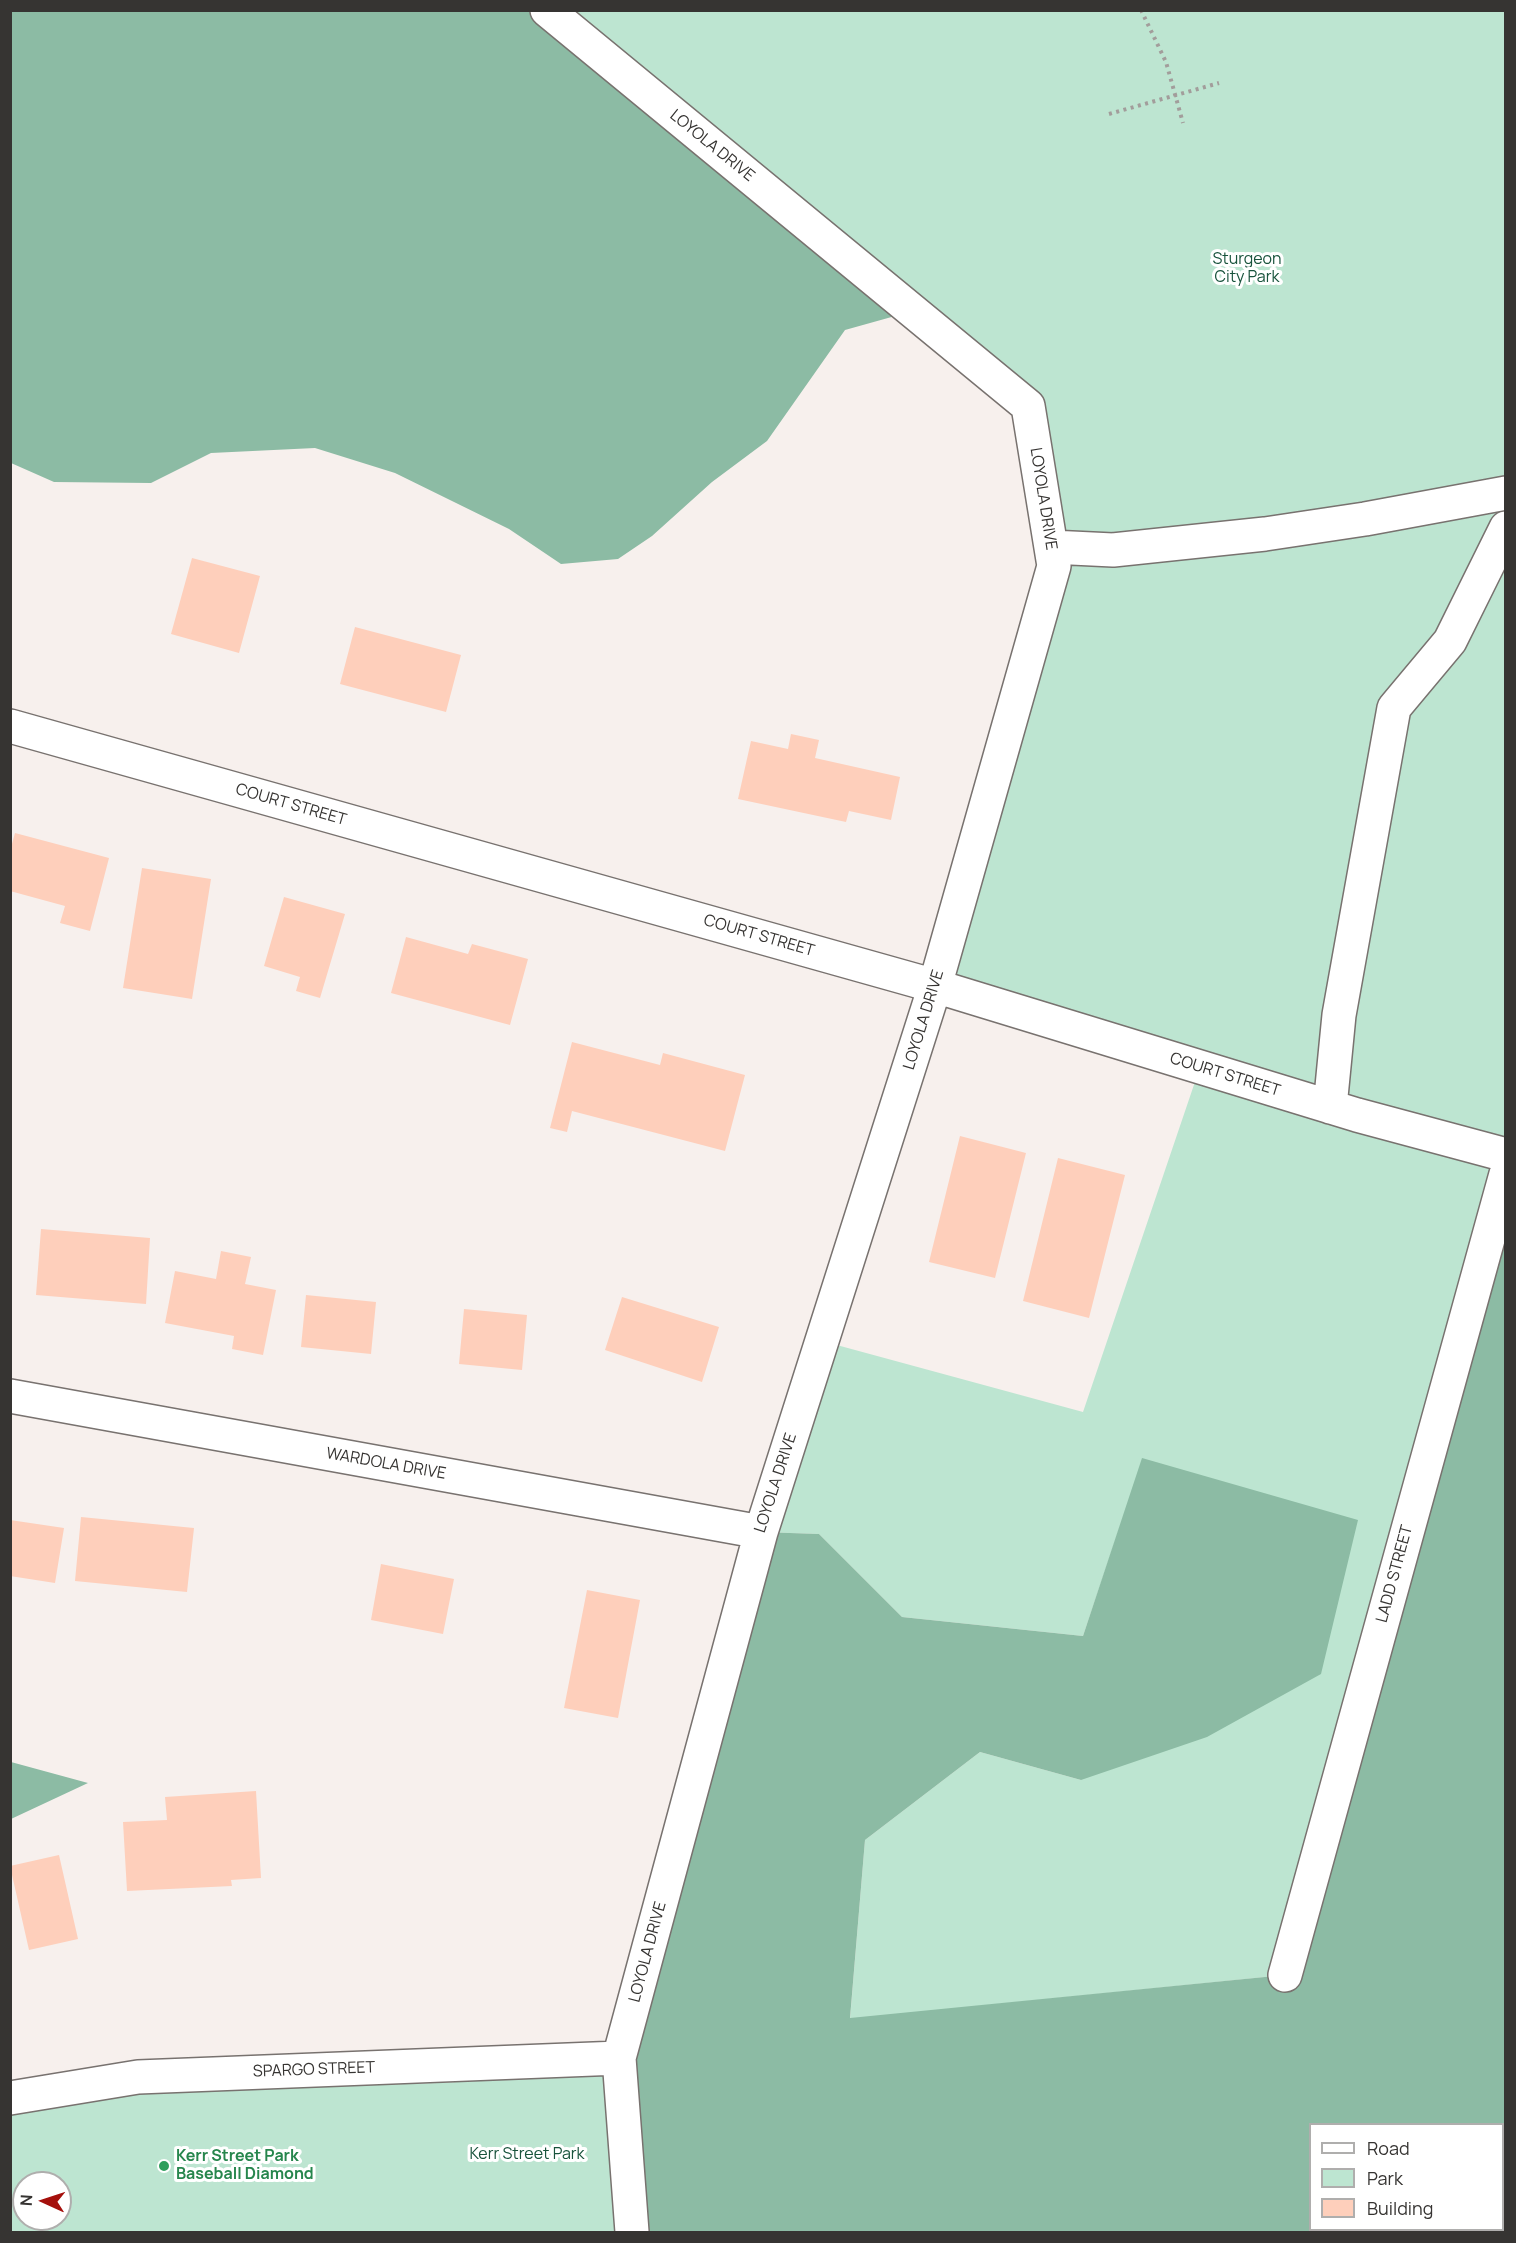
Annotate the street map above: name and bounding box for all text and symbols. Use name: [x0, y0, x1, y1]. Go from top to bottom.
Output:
street label: LOYOLA DRIVE: [666, 106, 758, 186]
park label: Sturgeon City Park: [1212, 250, 1282, 288]
street label: LOYOLA DRIVE: [1025, 446, 1061, 552]
street label: COURT STREET: [233, 780, 349, 830]
street label: COURT STREET: [701, 911, 817, 961]
street label: LOYOLA DRIVE: [900, 968, 948, 1072]
street label: COURT STREET: [1168, 1049, 1282, 1101]
street label: LOYOLA DRIVE: [751, 1431, 801, 1535]
street label: WARDOLA DRIVE: [325, 1444, 447, 1484]
street label: LADD STREET: [1373, 1523, 1417, 1625]
street label: LOYOLA DRIVE: [625, 1899, 671, 2005]
street label: SPARGO STREET: [253, 2058, 375, 2082]
legend: [1309, 2123, 1504, 2231]
text: Road: [1367, 2136, 1410, 2160]
park label: Kerr Street Park: [469, 2145, 585, 2165]
place label: Kerr Street Park Baseball Diamond: [176, 2147, 314, 2185]
marker: Kerr Street Park Baseball Diamond: [157, 2159, 171, 2173]
text: Park: [1367, 2166, 1403, 2190]
north arrow: [12, 2171, 72, 2231]
text: N: [15, 2194, 37, 2206]
text: Building: [1367, 2196, 1433, 2220]

